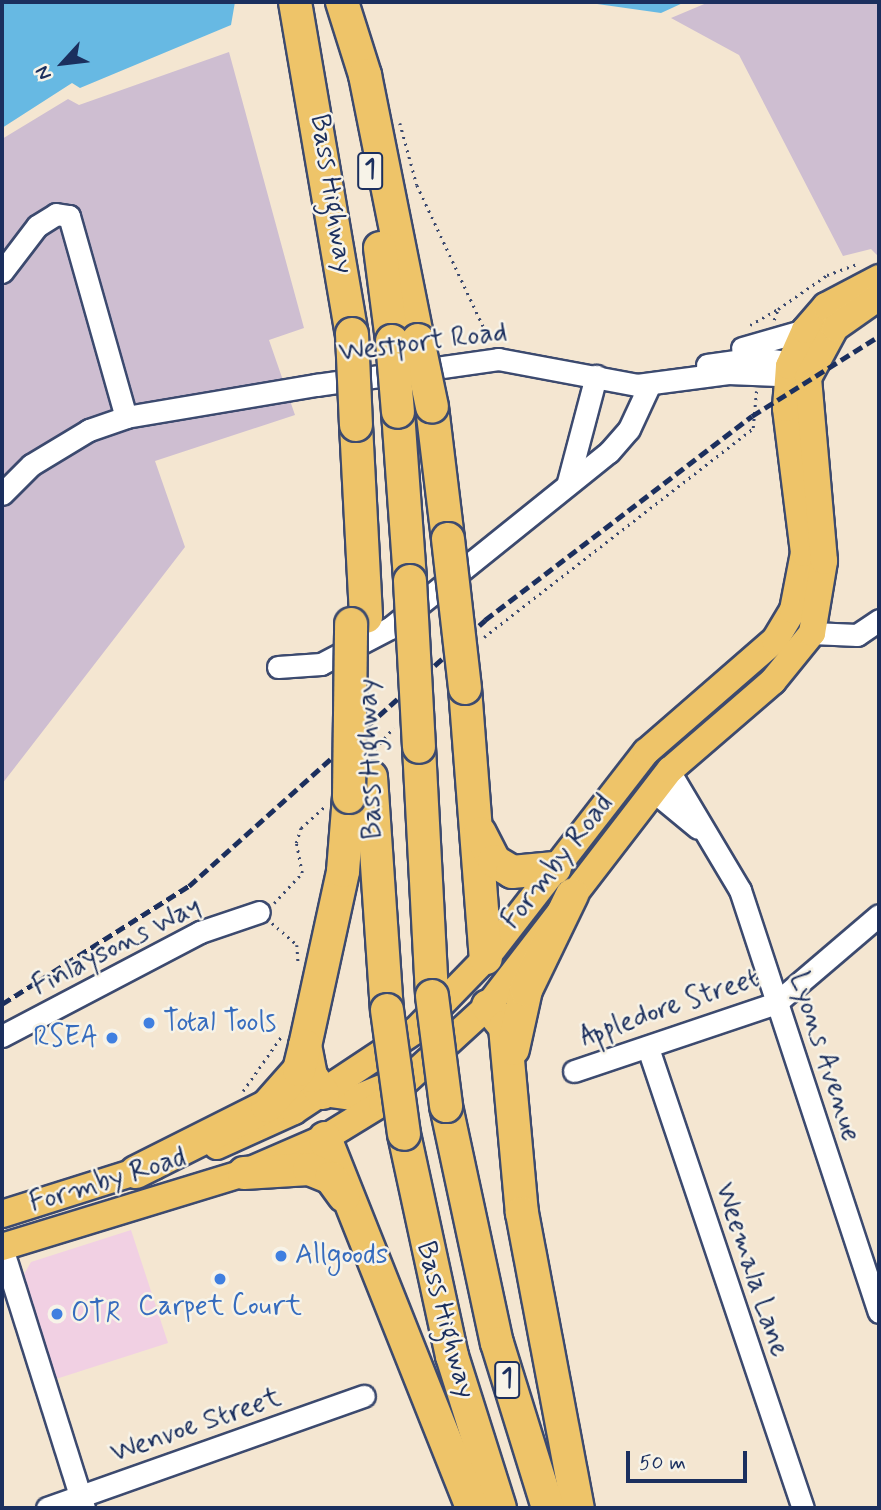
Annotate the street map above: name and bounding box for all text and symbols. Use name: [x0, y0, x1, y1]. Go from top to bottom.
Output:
north arrow: [28, 28, 98, 98]
text: N: [30, 61, 58, 84]
street label: Bass Highway: [302, 112, 360, 276]
road number: 1: [356, 148, 384, 194]
street label: Westport Road: [337, 316, 509, 370]
street label: Bass Highway: [351, 678, 391, 840]
street label: Formby Road: [495, 788, 621, 936]
street label: Finlaysons Way: [25, 889, 209, 1005]
street label: Appledore Street: [574, 961, 766, 1055]
street label: Lyons Avenue: [781, 970, 867, 1144]
place label: Total Tools: [163, 1006, 277, 1040]
marker: Total Tools: [141, 1015, 157, 1031]
place label: RSEA: [33, 1021, 98, 1055]
marker: RSEA: [104, 1030, 120, 1046]
street label: Formby Road: [26, 1141, 190, 1221]
street label: Weemala Lane: [707, 1178, 795, 1362]
street label: Bass Highway: [408, 1238, 482, 1402]
place label: Allgoods: [295, 1239, 388, 1273]
marker: Allgoods: [273, 1248, 289, 1264]
marker: Carpet Court: [212, 1271, 228, 1287]
place label: Carpet Court: [140, 1290, 300, 1324]
place label: OTR: [71, 1297, 121, 1331]
marker: OTR: [49, 1306, 65, 1322]
road number: 1: [493, 1358, 521, 1402]
street label: Wenvoe Street: [106, 1381, 286, 1471]
scale bar: [629, 1436, 750, 1480]
text: 50 m: [639, 1449, 686, 1477]

